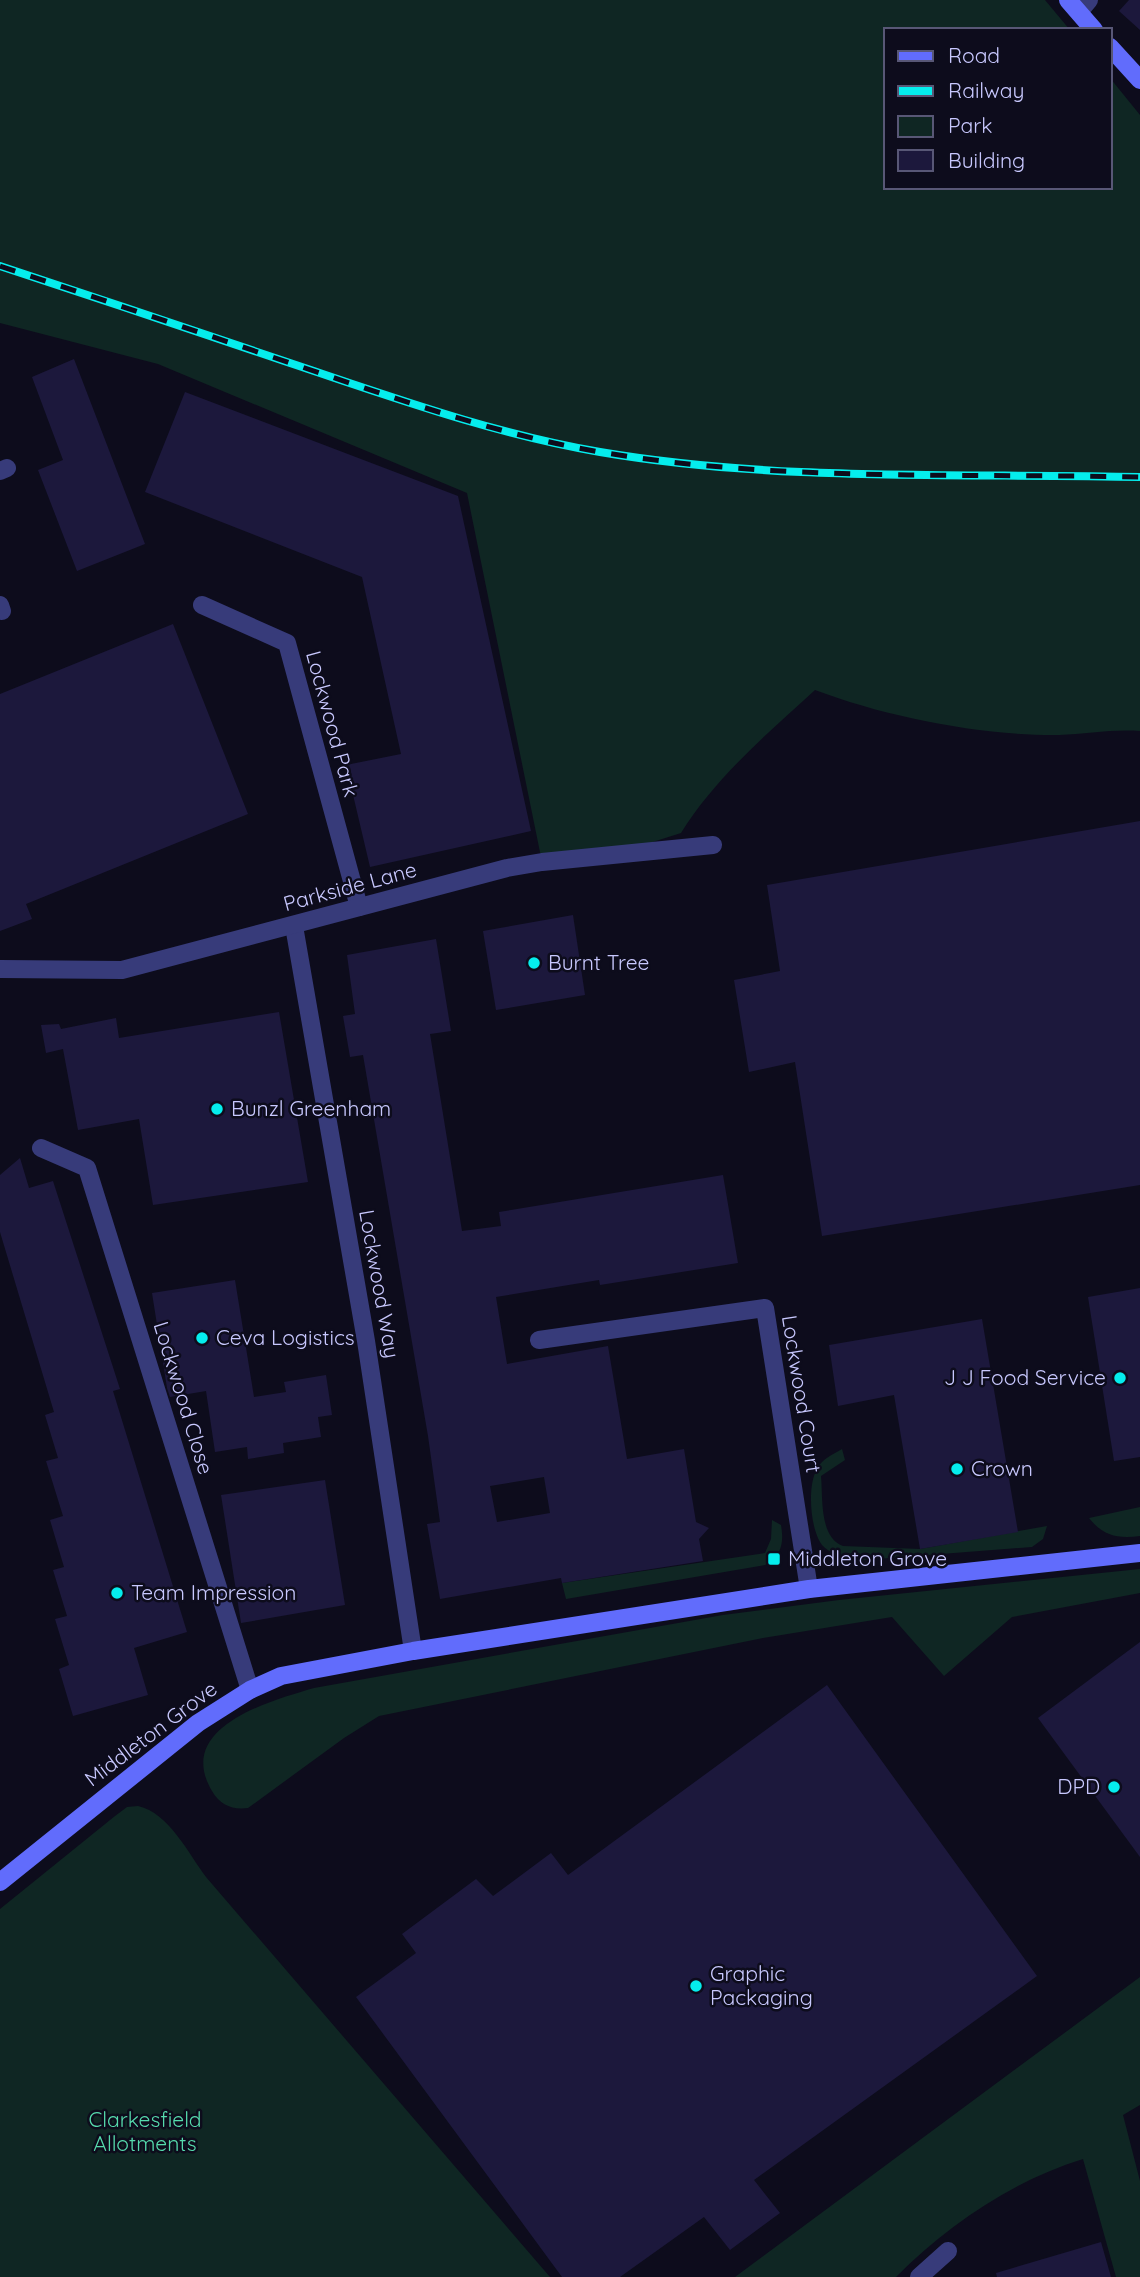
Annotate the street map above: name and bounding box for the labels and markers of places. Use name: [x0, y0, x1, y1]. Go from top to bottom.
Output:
place label: Burnt Tree: [548, 949, 649, 975]
marker: Burnt Tree: [526, 955, 542, 971]
place label: Bunzl Greenham: [231, 1095, 391, 1121]
marker: Bunzl Greenham: [209, 1101, 225, 1117]
place label: Ceva Logistics: [216, 1324, 355, 1350]
marker: Ceva Logistics: [194, 1330, 210, 1346]
place label: J J Food Service: [944, 1364, 1106, 1390]
marker: J J Food Service: [1112, 1370, 1128, 1386]
place label: Crown: [971, 1455, 1033, 1481]
marker: Crown: [949, 1461, 965, 1477]
place label: Middleton Grove: [788, 1545, 947, 1571]
marker: Middleton Grove: [766, 1551, 782, 1567]
place label: Team Impression: [131, 1579, 296, 1605]
marker: Team Impression: [109, 1585, 125, 1601]
place label: DPD: [1057, 1773, 1100, 1799]
marker: DPD: [1106, 1779, 1122, 1795]
place label: Graphic Packaging: [710, 1960, 813, 2010]
marker: Graphic Packaging: [688, 1978, 704, 1994]

